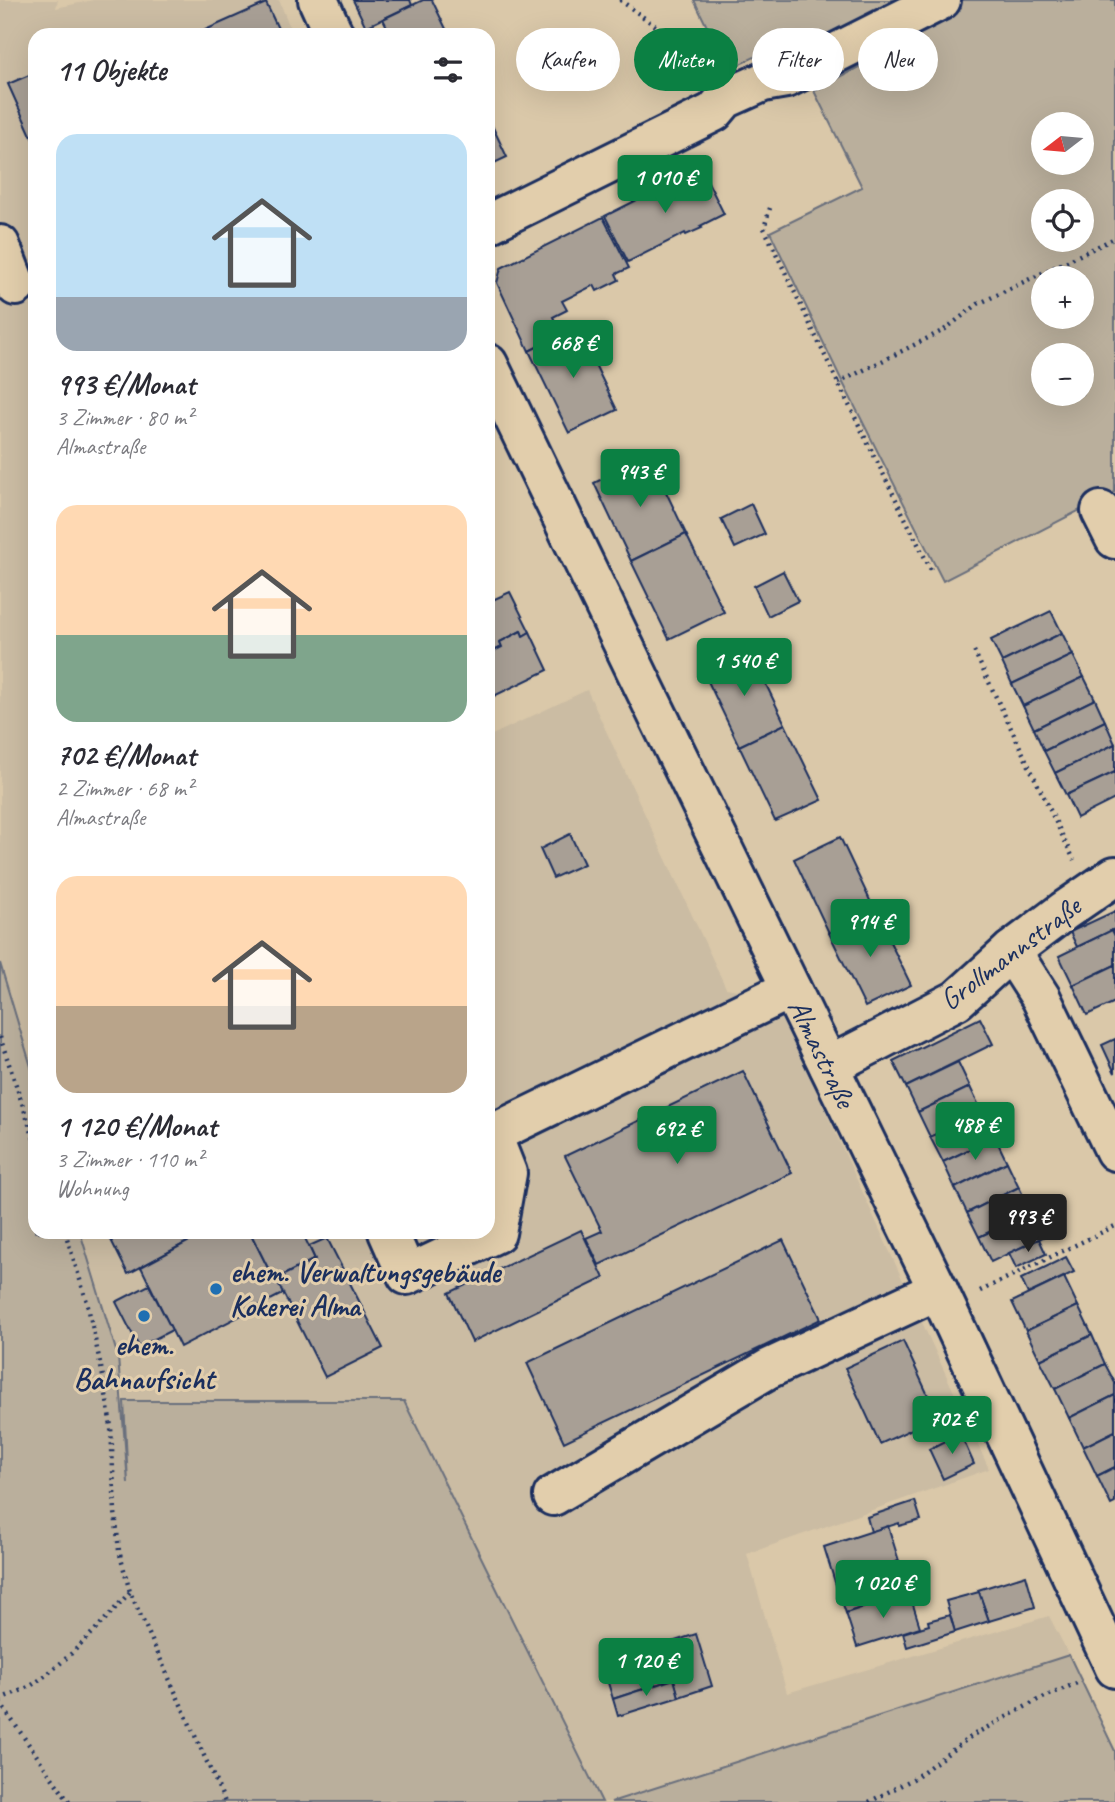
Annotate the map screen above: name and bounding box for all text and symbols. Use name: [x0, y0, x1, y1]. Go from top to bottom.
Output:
chip: Kaufen: [516, 28, 620, 91]
chip: Mieten: [634, 28, 738, 91]
chip: Filter: [752, 28, 844, 91]
chip: Neu: [858, 28, 938, 91]
text: 11 Objekte: [56, 51, 166, 89]
icon: filters: [429, 51, 467, 89]
north arrow: [1031, 112, 1094, 175]
map controls: [1031, 112, 1094, 406]
pin: 1 010 €: [600, 156, 730, 215]
text: 1 010 €: [634, 163, 696, 192]
icon: home: [199, 180, 325, 306]
button: locate: [1031, 189, 1094, 252]
button: +: [1031, 266, 1094, 329]
pin: 668 €: [524, 320, 622, 380]
text: 668 €: [549, 328, 597, 357]
button: −: [1031, 343, 1094, 406]
text: 993 €/Monat: [56, 365, 195, 403]
text: 3 Zimmer · 80 m²: [56, 403, 193, 432]
text: Almastraße: [56, 432, 145, 461]
pin: 943 €: [591, 449, 689, 509]
text: 943 €: [617, 457, 663, 486]
icon: home: [199, 551, 325, 677]
pin: 1 540 €: [679, 638, 809, 698]
text: 1 540 €: [713, 646, 775, 675]
text: 702 €/Monat: [56, 736, 196, 774]
text: 2 Zimmer · 68 m²: [56, 774, 193, 803]
text: Almastraße: [56, 803, 145, 832]
street label: Grollmannstraße: [932, 886, 1090, 1018]
pin: 914 €: [821, 900, 919, 959]
text: 914 €: [847, 907, 893, 936]
icon: home: [199, 922, 325, 1048]
street label: Almastraße: [779, 992, 866, 1116]
pin: 488 €: [926, 1102, 1024, 1162]
pin: 692 €: [628, 1106, 726, 1166]
text: 1 120 €/Monat: [56, 1107, 217, 1145]
text: 488 €: [952, 1110, 998, 1139]
text: 692 €: [653, 1114, 701, 1143]
text: 3 Zimmer · 110 m²: [56, 1145, 203, 1174]
text: Wohnung: [56, 1174, 129, 1203]
pin: 993 €: [979, 1194, 1077, 1254]
text: 993 €: [1005, 1202, 1051, 1231]
place label: ehem. Verwaltungsgebäude Kokerei Alma: [230, 1253, 502, 1325]
marker: ehem. Verwaltungsgebäude Kokerei Alma: [208, 1281, 224, 1297]
marker: ehem. Bahnaufsicht: [136, 1308, 152, 1324]
place label: ehem. Bahnaufsicht: [74, 1326, 217, 1398]
pin: 702 €: [903, 1396, 1001, 1456]
text: 702 €: [929, 1404, 975, 1433]
pin: 1 020 €: [818, 1560, 948, 1620]
text: 1 020 €: [852, 1568, 914, 1597]
pin: 1 120 €: [581, 1638, 711, 1698]
text: 1 120 €: [615, 1646, 677, 1675]

